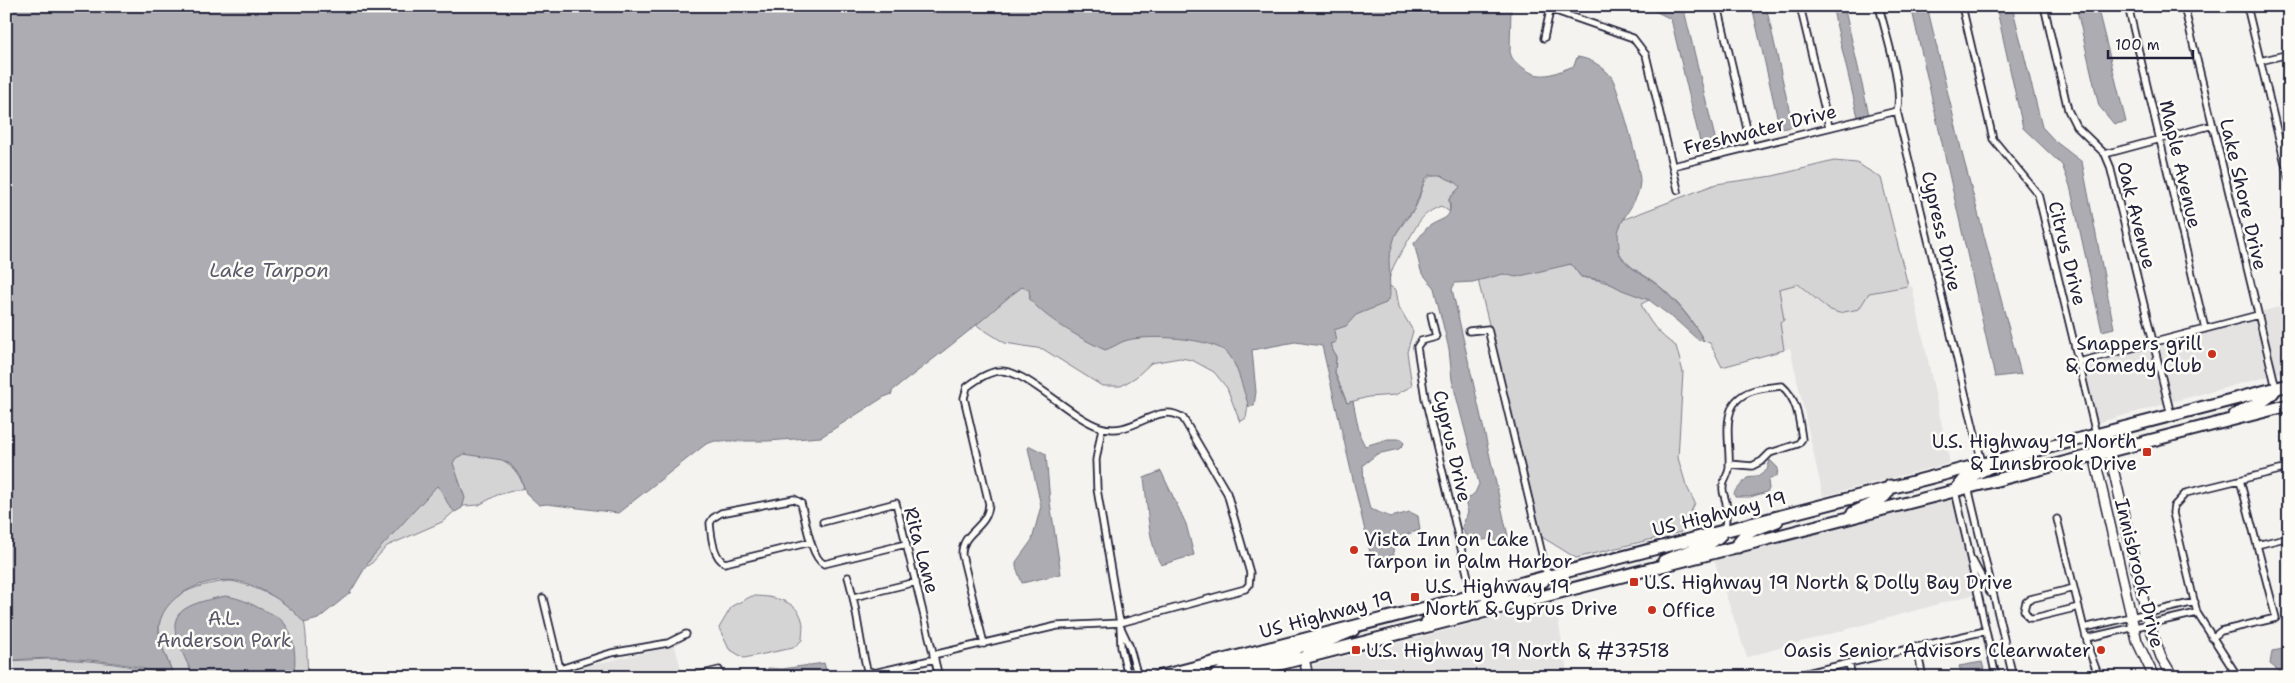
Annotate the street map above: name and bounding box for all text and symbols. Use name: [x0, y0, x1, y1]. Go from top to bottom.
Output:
scale bar: [2108, 28, 2192, 60]
text: 100 m: [2115, 35, 2160, 55]
street label: Freshwater Drive: [1681, 98, 1839, 161]
street label: Maple Avenue: [2154, 98, 2207, 230]
street label: Lake Shore Drive: [2214, 116, 2273, 272]
street label: Oak Avenue: [2111, 159, 2162, 271]
street label: Cypress Drive: [1916, 169, 1967, 294]
street label: Citrus Drive: [2043, 198, 2093, 308]
water label: Lake Tarpon: [209, 257, 329, 283]
place label: Snappers grill & Comedy Club: [2066, 331, 2202, 378]
marker: Snappers grill & Comedy Club: [2206, 348, 2218, 360]
street label: Cyprus Drive: [1427, 388, 1478, 505]
place label: U.S. Highway 19 North & Innsbrook Drive: [1932, 429, 2137, 476]
marker: U.S. Highway 19 North & Innsbrook Drive: [2141, 446, 2153, 458]
street label: US Highway 19: [1650, 485, 1789, 542]
street label: Innisbrook Drive: [2109, 496, 2170, 650]
street label: Rita Lane: [898, 504, 945, 596]
place label: Vista Inn on Lake Tarpon in Palm Harbor: [1364, 527, 1573, 574]
marker: Vista Inn on Lake Tarpon in Palm Harbor: [1348, 544, 1360, 556]
place label: U.S. Highway 19 North & Dolly Bay Drive: [1644, 570, 2013, 595]
place label: U.S. Highway 19 North & Cyprus Drive: [1425, 574, 1618, 621]
marker: U.S. Highway 19 North & Dolly Bay Drive: [1628, 576, 1640, 588]
street label: US Highway 19: [1257, 585, 1396, 644]
marker: U.S. Highway 19 North & Cyprus Drive: [1409, 591, 1421, 603]
place label: Office: [1662, 598, 1716, 623]
marker: Office: [1646, 604, 1658, 616]
park label: A.L. Anderson Park: [156, 606, 292, 653]
place label: U.S. Highway 19 North & #37518: [1366, 638, 1670, 663]
place label: Oasis Senior Advisors Clearwater: [1783, 638, 2091, 663]
marker: U.S. Highway 19 North & #37518: [1350, 644, 1362, 656]
marker: Oasis Senior Advisors Clearwater: [2095, 644, 2107, 656]

